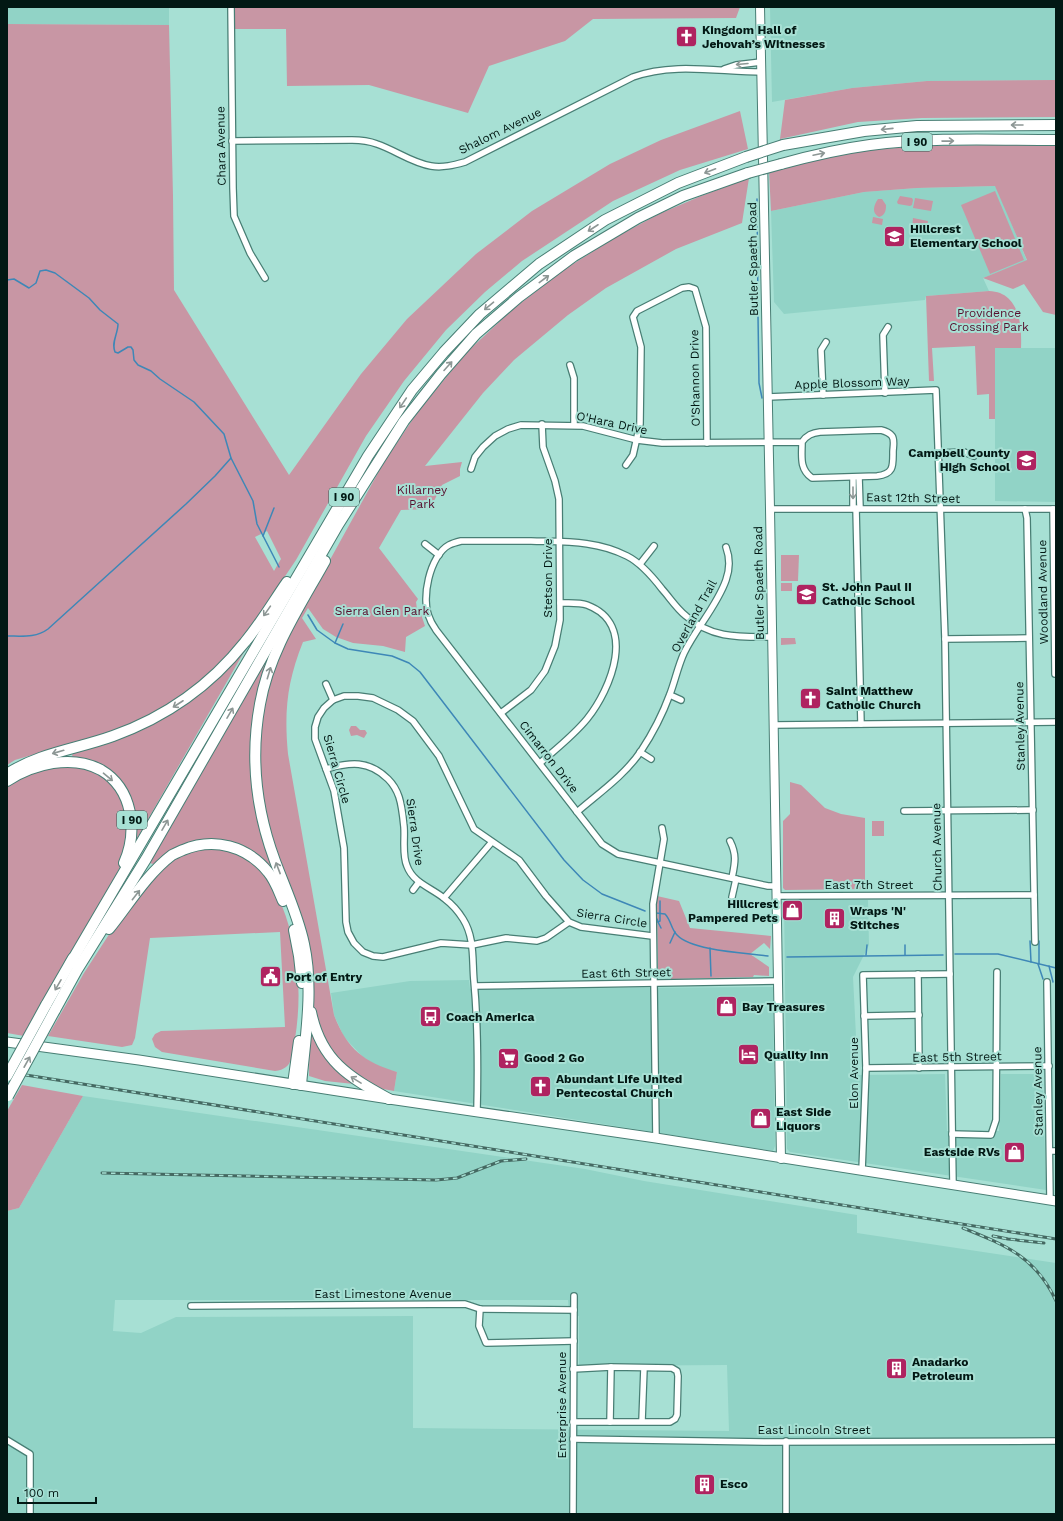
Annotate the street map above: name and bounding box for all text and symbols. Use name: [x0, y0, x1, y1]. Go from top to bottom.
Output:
place label: Kingdom Hall of Jehovah’s Witnesses: [702, 23, 826, 51]
church icon: Kingdom Hall of Jehovah’s Witnesses: [673, 24, 699, 50]
one-way arrow: [736, 61, 749, 68]
street label: Shalom Avenue: [456, 105, 544, 157]
street label: Chara Avenue: [213, 106, 229, 186]
one-way arrow: [1011, 121, 1024, 129]
one-way arrow: [881, 125, 894, 132]
road number: I 90: [902, 133, 932, 151]
one-way arrow: [941, 137, 954, 145]
one-way arrow: [812, 150, 825, 158]
one-way arrow: [704, 167, 716, 175]
street label: Butler Spaeth Road: [745, 202, 761, 316]
place label: Hillcrest Elementary School: [910, 222, 1022, 250]
school or university icon: Hillcrest Elementary School: [881, 223, 907, 249]
one-way arrow: [588, 224, 599, 232]
one-way arrow: [538, 274, 549, 283]
one-way arrow: [484, 301, 495, 310]
park label: Providence Crossing Park: [949, 306, 1029, 334]
street label: O'Shannon Drive: [687, 329, 703, 427]
one-way arrow: [443, 361, 452, 371]
street label: Apple Blossom Way: [794, 374, 911, 392]
one-way arrow: [399, 397, 407, 408]
street label: O'Hara Drive: [575, 409, 649, 437]
place label: Campbell County High School: [908, 446, 1010, 474]
school or university icon: Campbell County High School: [1013, 447, 1039, 473]
park label: Killarney Park: [397, 483, 448, 511]
one-way arrow: [849, 486, 857, 499]
road number: I 90: [329, 488, 359, 506]
street label: East 12th Street: [866, 490, 960, 506]
street label: Butler Spaeth Road: [751, 526, 767, 640]
street label: Stetson Drive: [541, 538, 555, 618]
street label: Woodland Avenue: [1035, 540, 1051, 644]
street label: Overland Trail: [668, 577, 720, 655]
place label: St. John Paul II Catholic School: [822, 580, 915, 608]
school or university icon: St. John Paul II Catholic School: [793, 581, 819, 607]
park label: Sierra Glen Park: [335, 604, 429, 618]
one-way arrow: [263, 605, 271, 616]
one-way arrow: [265, 667, 273, 679]
street label: Stanley Avenue: [1012, 681, 1028, 771]
place label: Saint Matthew Catholic Church: [826, 684, 921, 712]
church icon: Saint Matthew Catholic Church: [798, 685, 824, 711]
one-way arrow: [173, 700, 184, 708]
one-way arrow: [227, 707, 234, 719]
street label: Cimarron Drive: [516, 718, 582, 796]
street label: Sierra Circle: [320, 733, 354, 805]
one-way arrow: [52, 749, 65, 756]
one-way arrow: [103, 772, 114, 781]
street label: Sierra Drive: [403, 797, 427, 867]
street label: Church Avenue: [929, 803, 945, 891]
road number: I 90: [117, 811, 147, 829]
one-way arrow: [162, 819, 170, 831]
one-way arrow: [273, 863, 281, 875]
street label: East 7th Street: [825, 878, 913, 892]
one-way arrow: [131, 889, 140, 900]
place label: Hillcrest Pampered Pets: [688, 897, 779, 925]
shop icon: Hillcrest Pampered Pets: [780, 898, 806, 924]
place label: Wraps 'N' Stitches: [850, 904, 906, 932]
street label: Sierra Circle: [576, 905, 648, 931]
building icon: Wraps 'N' Stitches: [822, 905, 848, 931]
public building icon: Port of Entry: [258, 964, 284, 990]
street label: East 6th Street: [581, 965, 671, 981]
place label: Port of Entry: [286, 970, 362, 984]
one-way arrow: [54, 979, 62, 991]
shop icon: Bay Treasures: [714, 994, 740, 1020]
place label: Bay Treasures: [742, 1000, 825, 1014]
bus stop icon: Coach America: [418, 1004, 444, 1030]
place label: Coach America: [446, 1010, 534, 1024]
street label: Elon Avenue: [847, 1037, 861, 1109]
hotel icon: Quality Inn: [735, 1042, 761, 1068]
supermarket icon: Good 2 Go: [496, 1045, 522, 1071]
street label: Stanley Avenue: [1030, 1046, 1046, 1136]
place label: Quality Inn: [764, 1048, 828, 1062]
street label: East 5th Street: [912, 1049, 1002, 1065]
place label: Good 2 Go: [524, 1051, 584, 1065]
one-way arrow: [24, 1056, 31, 1068]
place label: Abundant Life United Pentecostal Church: [556, 1072, 682, 1100]
church icon: Abundant Life United Pentecostal Church: [527, 1073, 553, 1099]
one-way arrow: [351, 1076, 362, 1084]
place label: East Side Liquors: [776, 1105, 831, 1133]
shop icon: East Side Liquors: [748, 1106, 774, 1132]
shop icon: Eastside RVs: [1002, 1139, 1028, 1165]
place label: Eastside RVs: [924, 1145, 1001, 1159]
street label: East Limestone Avenue: [314, 1287, 452, 1301]
street label: Enterprise Avenue: [555, 1352, 569, 1458]
place label: Anadarko Petroleum: [912, 1355, 974, 1383]
building icon: Anadarko Petroleum: [884, 1356, 910, 1382]
street label: East Lincoln Street: [758, 1423, 870, 1437]
building icon: Esco: [691, 1471, 717, 1497]
place label: Esco: [720, 1477, 748, 1491]
scale bar: [18, 1479, 96, 1505]
text: 100 m: [24, 1486, 59, 1500]

